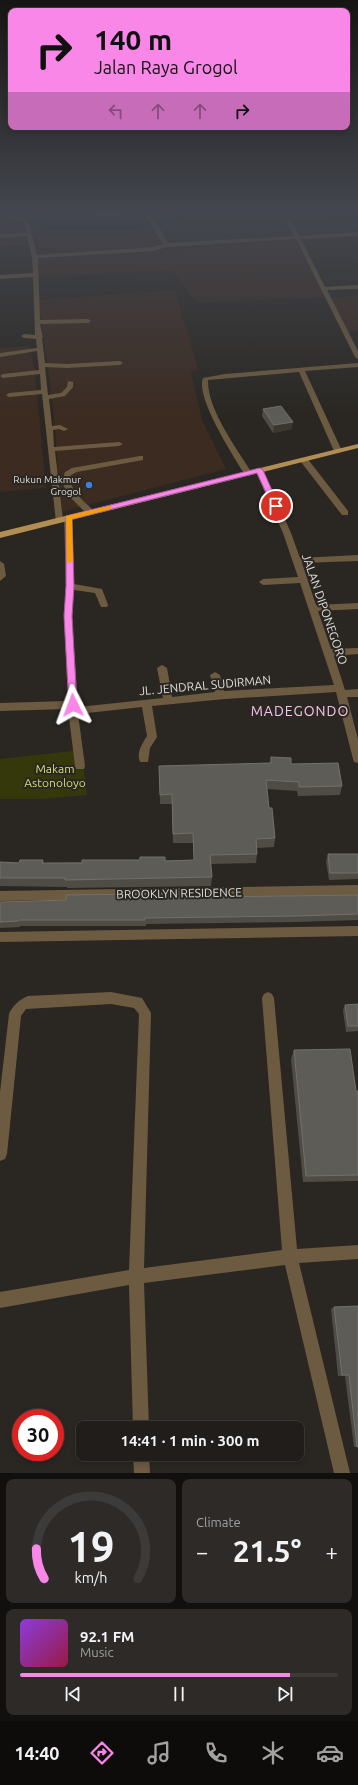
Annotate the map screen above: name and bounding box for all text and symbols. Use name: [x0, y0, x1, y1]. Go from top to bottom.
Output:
icon: right: [28, 24, 80, 76]
text: 140 m: [94, 24, 172, 55]
text: Jalan Raya Grogol: [94, 57, 238, 77]
icon: left: [105, 100, 127, 122]
icon: ahead: [147, 100, 169, 122]
icon: ahead: [189, 100, 211, 122]
icon: right: [231, 100, 253, 122]
place label: Rukun Makmur Grogol: [13, 474, 81, 497]
marker: Rukun Makmur Grogol: [84, 480, 94, 490]
pin: [259, 489, 293, 523]
icon: arrive: [265, 495, 287, 517]
street label: JALAN DIPONEGORO: [300, 552, 350, 666]
street label: JL. JENDRAL SUDIRMAN: [138, 673, 272, 697]
position arrow: [52, 684, 94, 726]
district label: MADEGONDO: [251, 703, 349, 719]
park label: Makam Astonoloyo: [24, 762, 86, 789]
street label: BROOKLYN RESIDENCE: [116, 885, 242, 901]
speed limit sign: 30: [12, 1409, 64, 1461]
text: 14:41 · 1 min · 300 m: [121, 1432, 259, 1449]
text: Climate: [196, 1515, 241, 1529]
text: 19: [68, 1523, 114, 1570]
text: 21.5°: [233, 1534, 301, 1568]
text: −: [196, 1539, 208, 1564]
text: +: [326, 1539, 338, 1564]
text: km/h: [75, 1570, 107, 1586]
text: 92.1 FM: [80, 1628, 134, 1645]
text: Music: [80, 1645, 114, 1659]
icon: previous: [62, 1683, 84, 1705]
icon: pause: [168, 1683, 190, 1705]
icon: next: [274, 1683, 296, 1705]
icon: directions: [88, 1739, 116, 1767]
icon: music: [145, 1739, 173, 1767]
icon: phone: [202, 1739, 230, 1767]
icon: climate: [259, 1739, 287, 1767]
icon: car: [316, 1739, 344, 1767]
text: 14:40: [14, 1743, 59, 1763]

